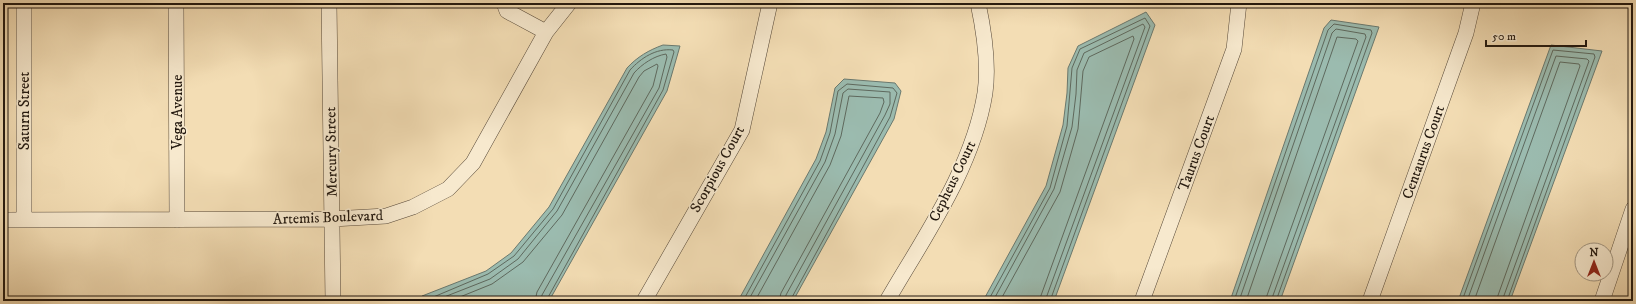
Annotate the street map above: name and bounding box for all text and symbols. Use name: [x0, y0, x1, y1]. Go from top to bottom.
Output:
scale bar: [1486, 22, 1586, 48]
text: 50 m: [1492, 29, 1516, 44]
street label: Saturn Street: [15, 72, 34, 150]
street label: Vega Avenue: [168, 74, 187, 151]
street label: Centaurus Court: [1398, 103, 1449, 202]
street label: Mercury Street: [321, 106, 342, 197]
street label: Taurus Court: [1174, 112, 1219, 194]
street label: Scorpious Court: [686, 122, 749, 216]
street label: Cepheus Court: [925, 137, 980, 225]
street label: Artemis Boulevard: [273, 206, 384, 229]
north arrow: [1574, 242, 1614, 282]
text: N: [1589, 246, 1599, 260]

